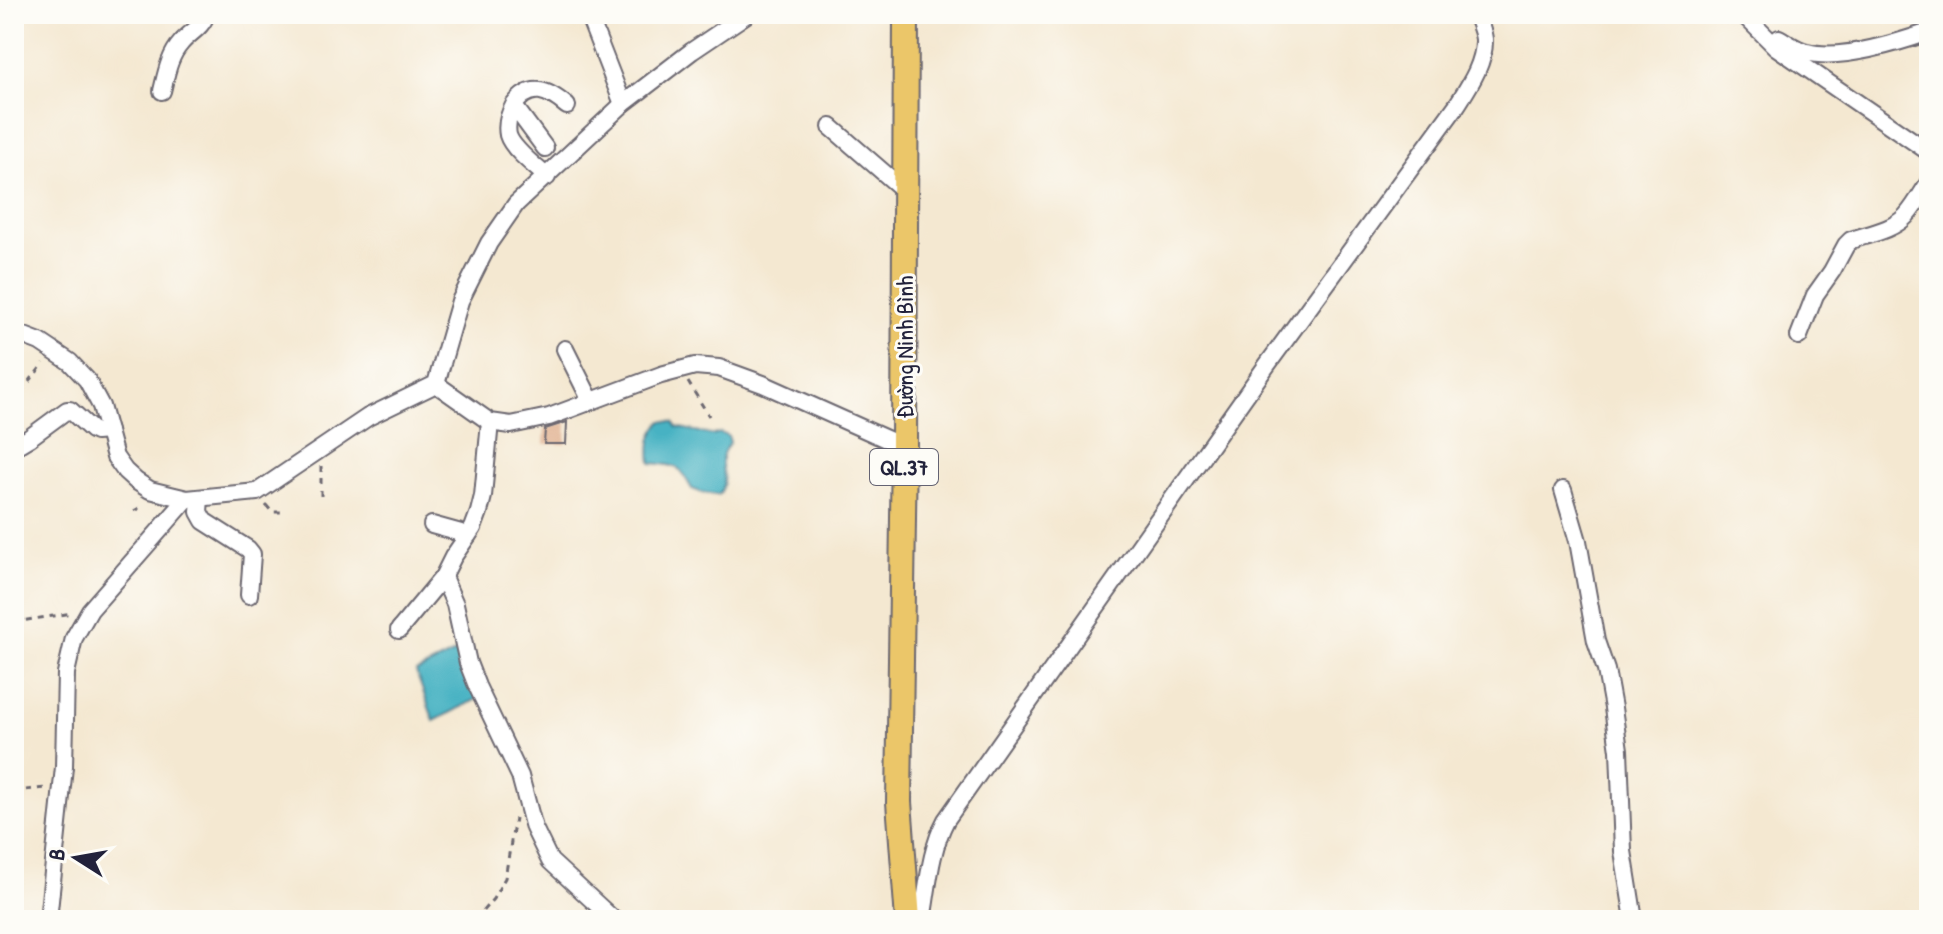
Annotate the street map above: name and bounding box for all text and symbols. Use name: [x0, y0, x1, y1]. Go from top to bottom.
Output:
street label: Đường Ninh Bình: [888, 276, 920, 418]
road number: QL.37: [870, 449, 938, 485]
north arrow: [36, 818, 116, 898]
text: B: [41, 846, 72, 863]

